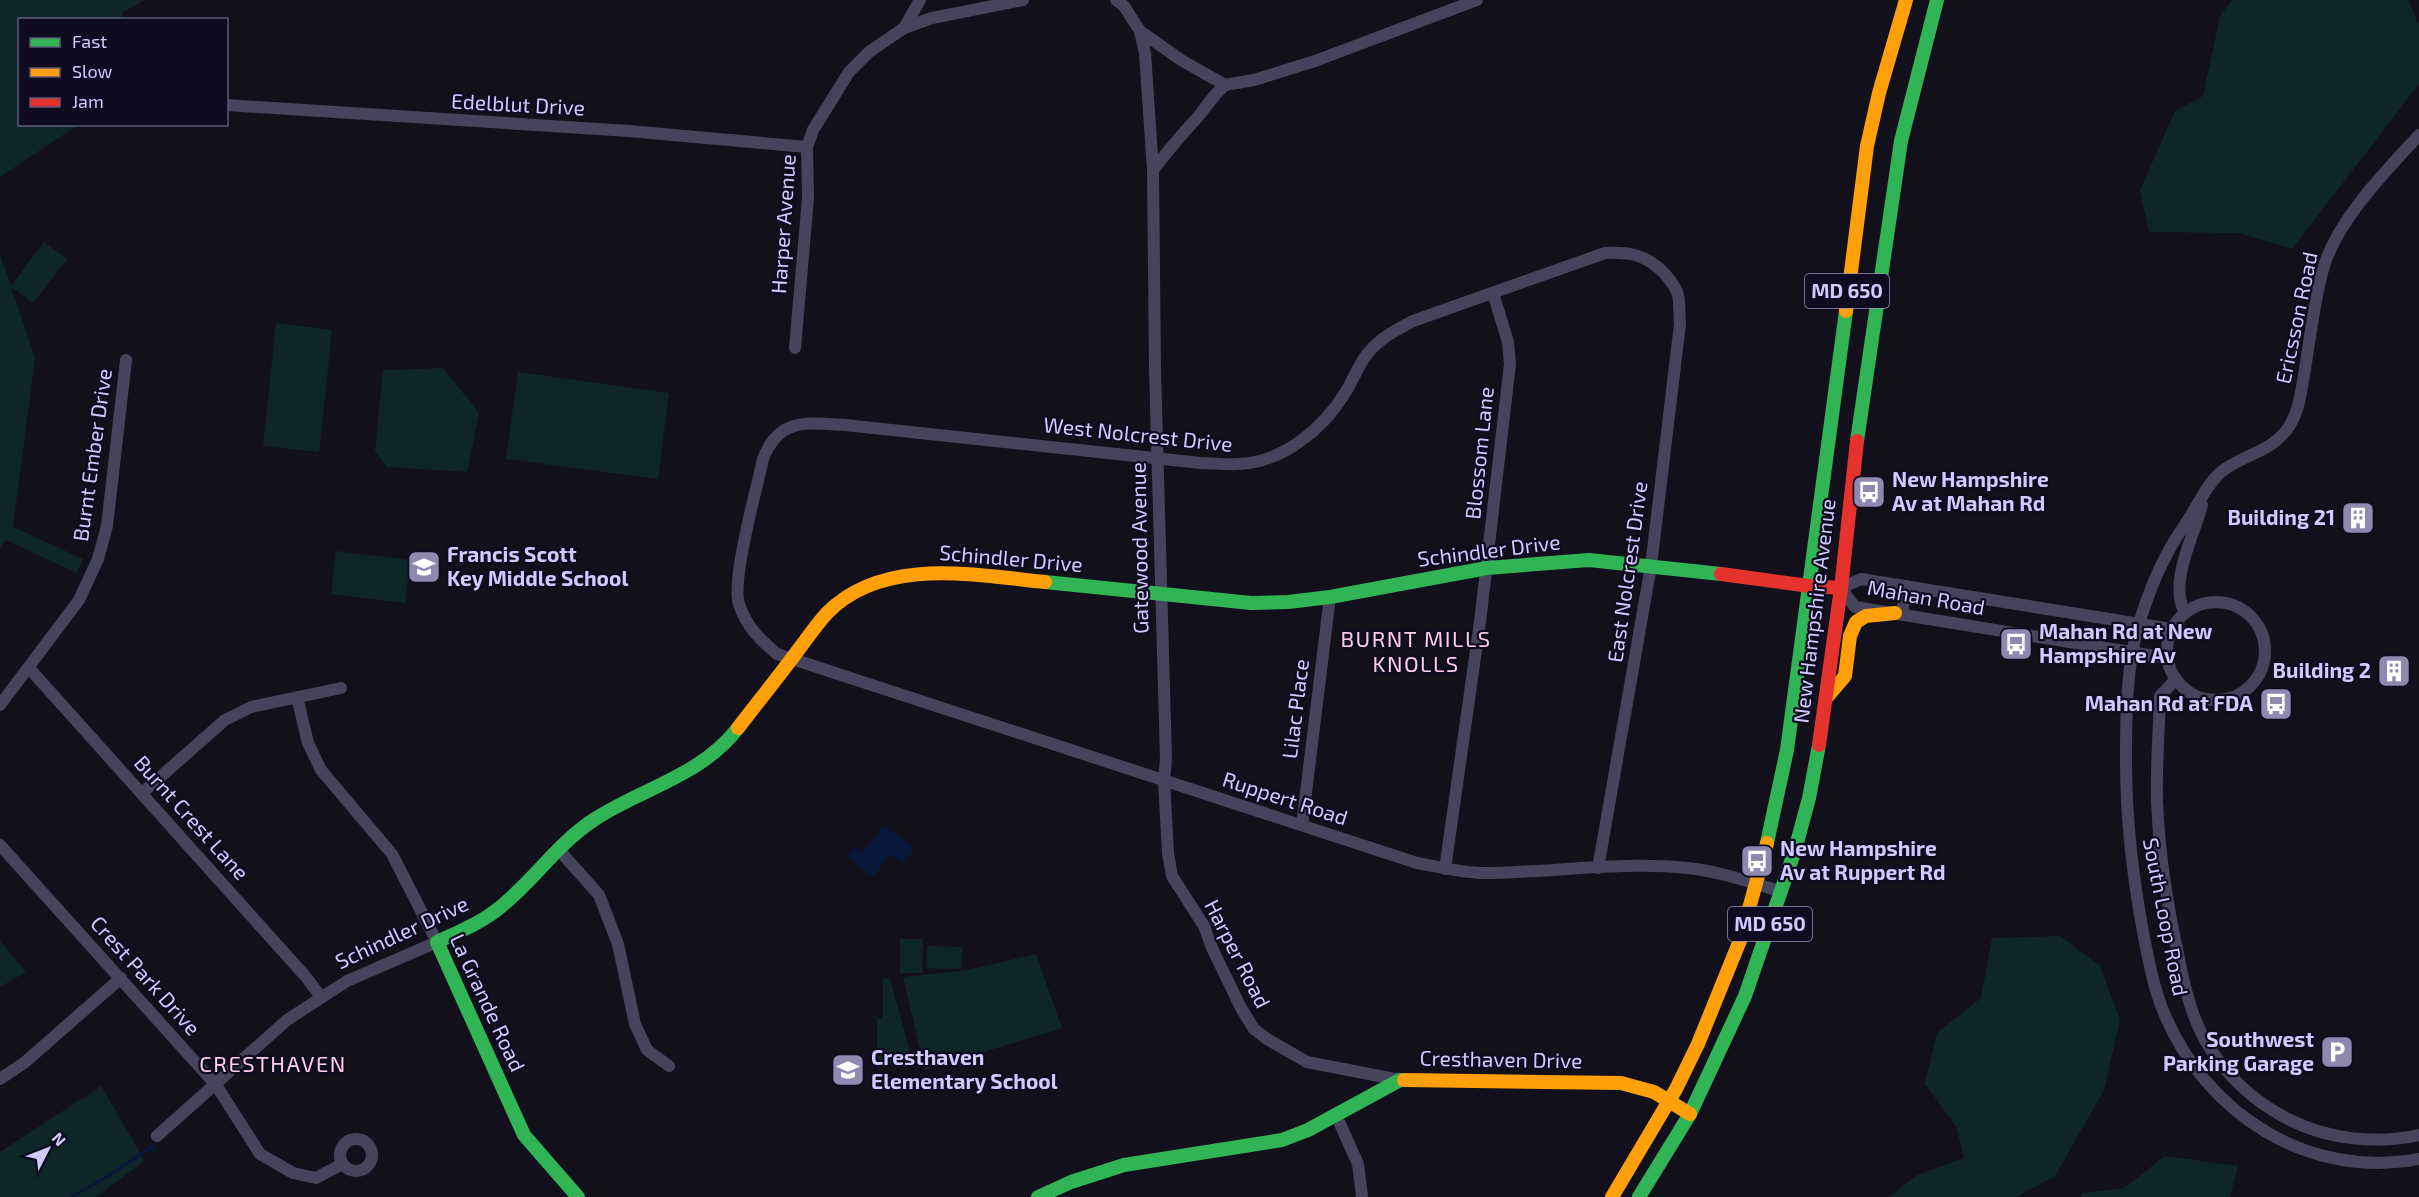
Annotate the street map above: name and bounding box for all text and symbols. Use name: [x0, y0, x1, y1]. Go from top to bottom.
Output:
legend: [18, 18, 228, 126]
text: Fast: [72, 30, 107, 52]
text: Slow: [72, 60, 113, 82]
street label: Edelblut Drive: [451, 88, 586, 119]
text: Jam: [72, 90, 104, 112]
street label: Harper Avenue: [765, 153, 800, 295]
street label: Ericsson Road: [2269, 249, 2322, 386]
road number: MD 650: [1805, 274, 1889, 308]
street label: Burnt Ember Drive: [67, 367, 116, 543]
street label: Blossom Lane: [1459, 385, 1498, 520]
street label: West Nolcrest Drive: [1042, 411, 1234, 456]
street label: Gatewood Avenue: [1125, 462, 1152, 634]
place label: New Hampshire Av at Mahan Rd: [1892, 466, 2049, 515]
bus stop icon: New Hampshire Av at Mahan Rd: [1851, 474, 1887, 510]
street label: East Nolcrest Drive: [1601, 480, 1652, 664]
street label: New Hampshire Avenue: [1787, 497, 1840, 724]
building icon: Building 21: [2340, 500, 2376, 536]
place label: Building 21: [2227, 504, 2335, 529]
street label: Schindler Drive: [1416, 528, 1562, 571]
street label: Schindler Drive: [938, 539, 1084, 576]
place label: Francis Scott Key Middle School: [447, 541, 628, 591]
school or university icon: Francis Scott Key Middle School: [406, 549, 442, 585]
street label: Mahan Road: [1866, 574, 1987, 619]
place label: Mahan Rd at New Hampshire Av: [2039, 618, 2213, 667]
district label: BURNT MILLS KNOLLS: [1340, 625, 1492, 676]
bus stop icon: Mahan Rd at New Hampshire Av: [1998, 626, 2034, 662]
building icon: Building 2: [2376, 653, 2412, 689]
place label: Building 2: [2273, 657, 2371, 682]
street label: Lilac Place: [1276, 658, 1313, 760]
bus stop icon: Mahan Rd at FDA: [2258, 686, 2294, 722]
place label: Mahan Rd at FDA: [2085, 690, 2253, 715]
street label: Burnt Crest Lane: [130, 750, 255, 884]
street label: Ruppert Road: [1220, 766, 1351, 830]
place label: New Hampshire Av at Ruppert Rd: [1780, 835, 1946, 884]
street label: South Loop Road: [2139, 836, 2194, 998]
bus stop icon: New Hampshire Av at Ruppert Rd: [1739, 843, 1775, 879]
street label: Schindler Drive: [331, 890, 472, 973]
street label: Harper Road: [1200, 895, 1276, 1012]
road number: MD 650: [1728, 907, 1812, 941]
street label: Crest Park Drive: [86, 910, 206, 1040]
street label: La Grande Road: [446, 930, 531, 1075]
place label: Southwest Parking Garage: [2163, 1026, 2314, 1075]
parking icon: Southwest Parking Garage: [2319, 1034, 2355, 1070]
place label: Cresthaven Elementary School: [871, 1044, 1058, 1094]
street label: Cresthaven Drive: [1419, 1045, 1583, 1072]
district label: CRESTHAVEN: [199, 1050, 347, 1076]
school or university icon: Cresthaven Elementary School: [830, 1052, 866, 1088]
north arrow: [18, 1119, 78, 1179]
text: N: [49, 1128, 70, 1149]

